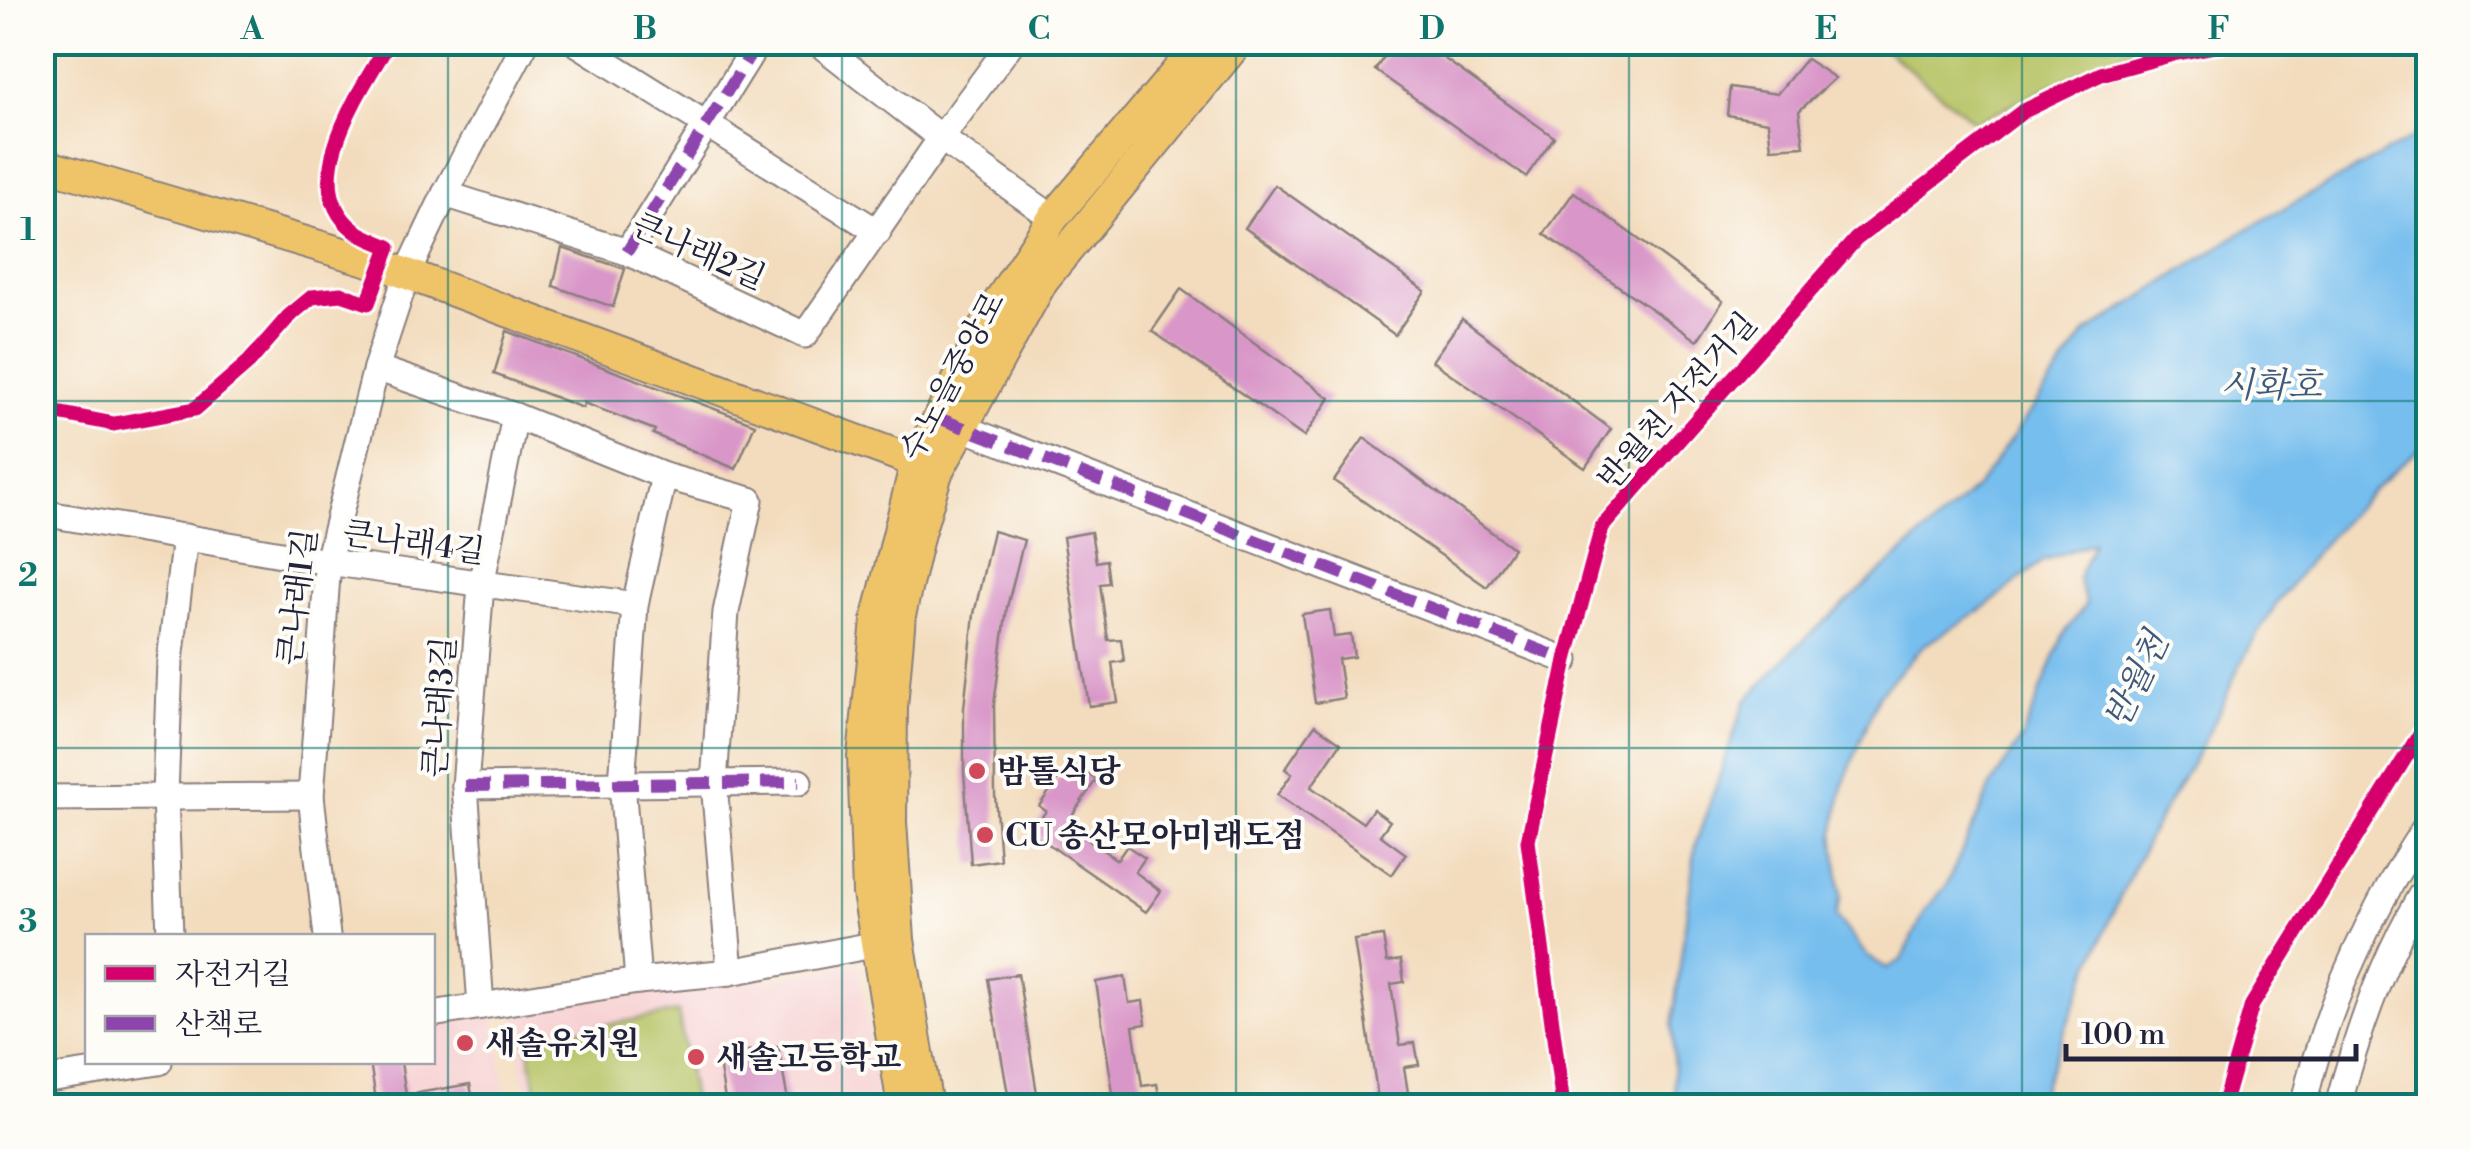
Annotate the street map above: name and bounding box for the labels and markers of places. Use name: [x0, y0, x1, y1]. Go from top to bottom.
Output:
place label: 밤톨식당: [997, 752, 1121, 792]
marker: 밤톨식당: [966, 760, 988, 782]
place label: CU 송산모아미래도점: [1005, 816, 1305, 856]
marker: CU 송산모아미래도점: [974, 824, 996, 846]
place label: 새솔유치원: [485, 1024, 640, 1064]
marker: 새솔유치원: [454, 1032, 476, 1054]
place label: 새솔고등학교: [716, 1038, 902, 1078]
marker: 새솔고등학교: [685, 1046, 707, 1068]

